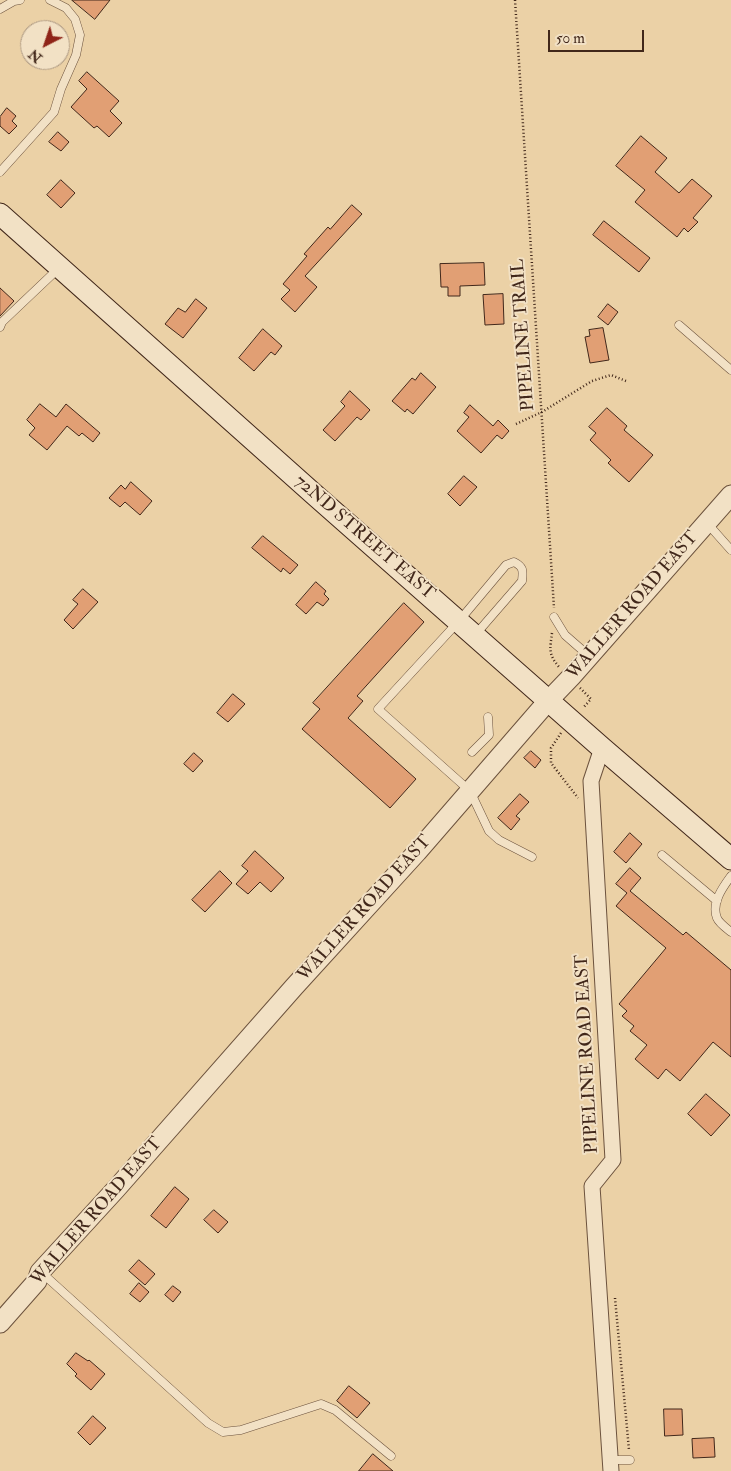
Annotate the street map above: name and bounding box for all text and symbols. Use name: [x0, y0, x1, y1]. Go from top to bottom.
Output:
north arrow: [20, 20, 70, 70]
scale bar: [551, 20, 647, 52]
text: 50 m: [556, 29, 585, 48]
text: N: [25, 45, 46, 66]
street label: PIPELINE TRAIL: [508, 258, 540, 412]
street label: 72ND STREET EAST: [289, 471, 439, 605]
street label: WALLER ROAD EAST: [563, 528, 703, 684]
street label: WALLER ROAD EAST: [294, 832, 436, 986]
street label: PIPELINE ROAD EAST: [572, 954, 604, 1154]
street label: WALLER ROAD EAST: [27, 1134, 167, 1290]

